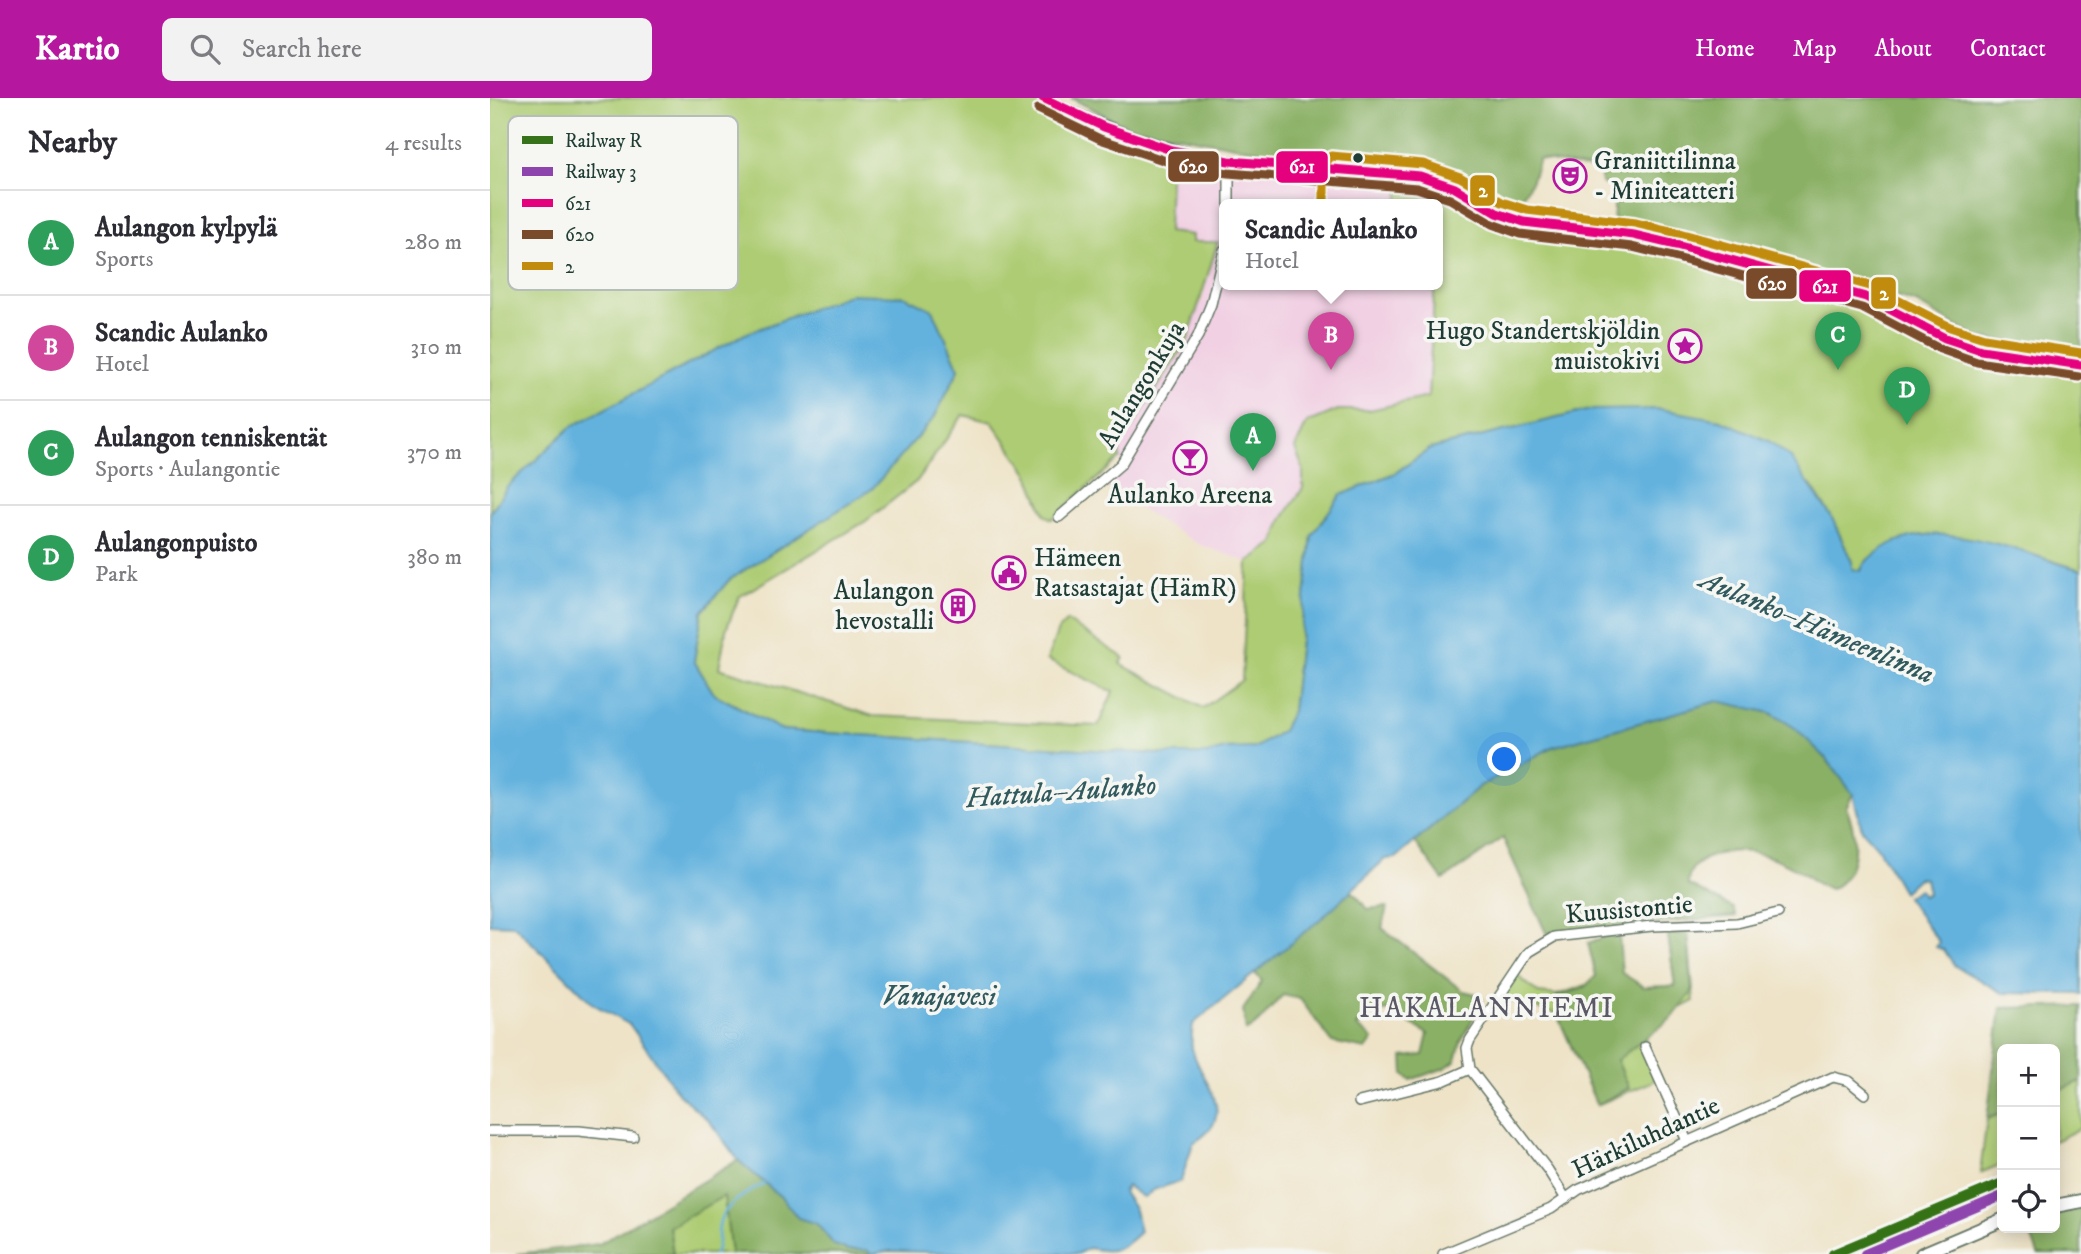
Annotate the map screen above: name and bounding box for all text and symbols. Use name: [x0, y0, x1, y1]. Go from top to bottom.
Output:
search box: [162, 18, 652, 81]
text: Kartio: [35, 29, 120, 70]
icon: search: [186, 30, 224, 68]
text: Search here: [242, 33, 362, 66]
text: Home: [1695, 34, 1754, 64]
text: Map: [1792, 34, 1837, 64]
text: About: [1875, 34, 1932, 64]
text: Contact: [1970, 34, 2046, 64]
legend: [508, 116, 738, 290]
text: Nearby: [28, 125, 117, 162]
text: 4 results: [385, 129, 462, 158]
text: Railway R: [565, 130, 642, 153]
place label: Graniittilinna - Miniteatteri: [1594, 145, 1736, 208]
line badge: 620: [1167, 150, 1220, 183]
line badge: 621: [1275, 150, 1329, 184]
unlabelled marker: [1351, 151, 1365, 165]
text: 620: [1178, 156, 1208, 179]
text: 621: [1289, 156, 1315, 179]
theatre icon: Graniittilinna - Miniteatteri: [1551, 157, 1589, 195]
text: Railway 3: [565, 161, 636, 184]
line badge: 2: [1469, 174, 1496, 207]
text: 2: [1478, 180, 1488, 203]
text: 621: [565, 193, 591, 216]
popup: [1219, 199, 1443, 290]
text: Aulangon kylpylä: [95, 212, 277, 245]
text: Scandic Aulanko: [1245, 214, 1417, 247]
text: 620: [565, 224, 594, 247]
text: A: [44, 228, 58, 257]
text: 280 m: [405, 228, 462, 257]
text: Sports: [95, 245, 153, 274]
text: Hotel: [1245, 247, 1299, 276]
text: 2: [565, 256, 575, 279]
line badge: 620: [1745, 267, 1798, 300]
line badge: 621: [1798, 269, 1852, 303]
text: 620: [1757, 273, 1787, 296]
text: 621: [1812, 276, 1838, 299]
line badge: 2: [1870, 276, 1897, 310]
text: 2: [1879, 283, 1889, 306]
pin: B: [1308, 312, 1354, 370]
pin: C: [1815, 312, 1861, 370]
street label: Aulangonkuja: [1091, 315, 1193, 455]
place label: Hugo Standertskjöldin muistokivi: [1426, 315, 1660, 378]
text: Scandic Aulanko: [95, 317, 268, 350]
place icon: Hugo Standertskjöldin muistokivi: [1666, 327, 1704, 365]
text: B: [44, 333, 58, 362]
text: 310 m: [410, 333, 462, 362]
text: Hotel: [95, 350, 149, 379]
pin: D: [1884, 367, 1930, 425]
pin: A: [1230, 413, 1276, 471]
text: Aulangon tenniskentät: [95, 422, 327, 455]
text: C: [43, 438, 59, 467]
text: 370 m: [407, 438, 462, 467]
bar icon: Aulanko Areena: [1171, 439, 1209, 477]
text: Sports · Aulangontie: [95, 455, 280, 484]
place label: Aulanko Areena: [1108, 479, 1272, 512]
text: Aulangonpuisto: [95, 527, 257, 560]
place label: Hämeen Ratsastajat (HämR): [1034, 542, 1237, 605]
text: D: [42, 543, 60, 572]
text: 380 m: [407, 543, 462, 572]
public building icon: Hämeen Ratsastajat (HämR): [990, 554, 1028, 592]
text: Park: [95, 560, 138, 589]
water label: Aulanko–Hämeenlinna: [1692, 561, 1939, 692]
place label: Aulangon hevostalli: [834, 575, 934, 638]
building icon: Aulangon hevostalli: [939, 587, 977, 625]
your location: [1487, 742, 1521, 776]
water label: Hattula–Aulanko: [964, 768, 1157, 816]
street label: Kuusistontie: [1564, 888, 1694, 932]
water label: Vanajavesi: [882, 979, 997, 1014]
district label: HAKALANNIEMI: [1359, 991, 1615, 1026]
map controls: [1997, 1044, 2060, 1233]
button: +: [1997, 1044, 2060, 1107]
street label: Härkiluhdantie: [1567, 1089, 1725, 1187]
button: −: [1997, 1107, 2060, 1170]
button: locate: [1997, 1170, 2060, 1233]

